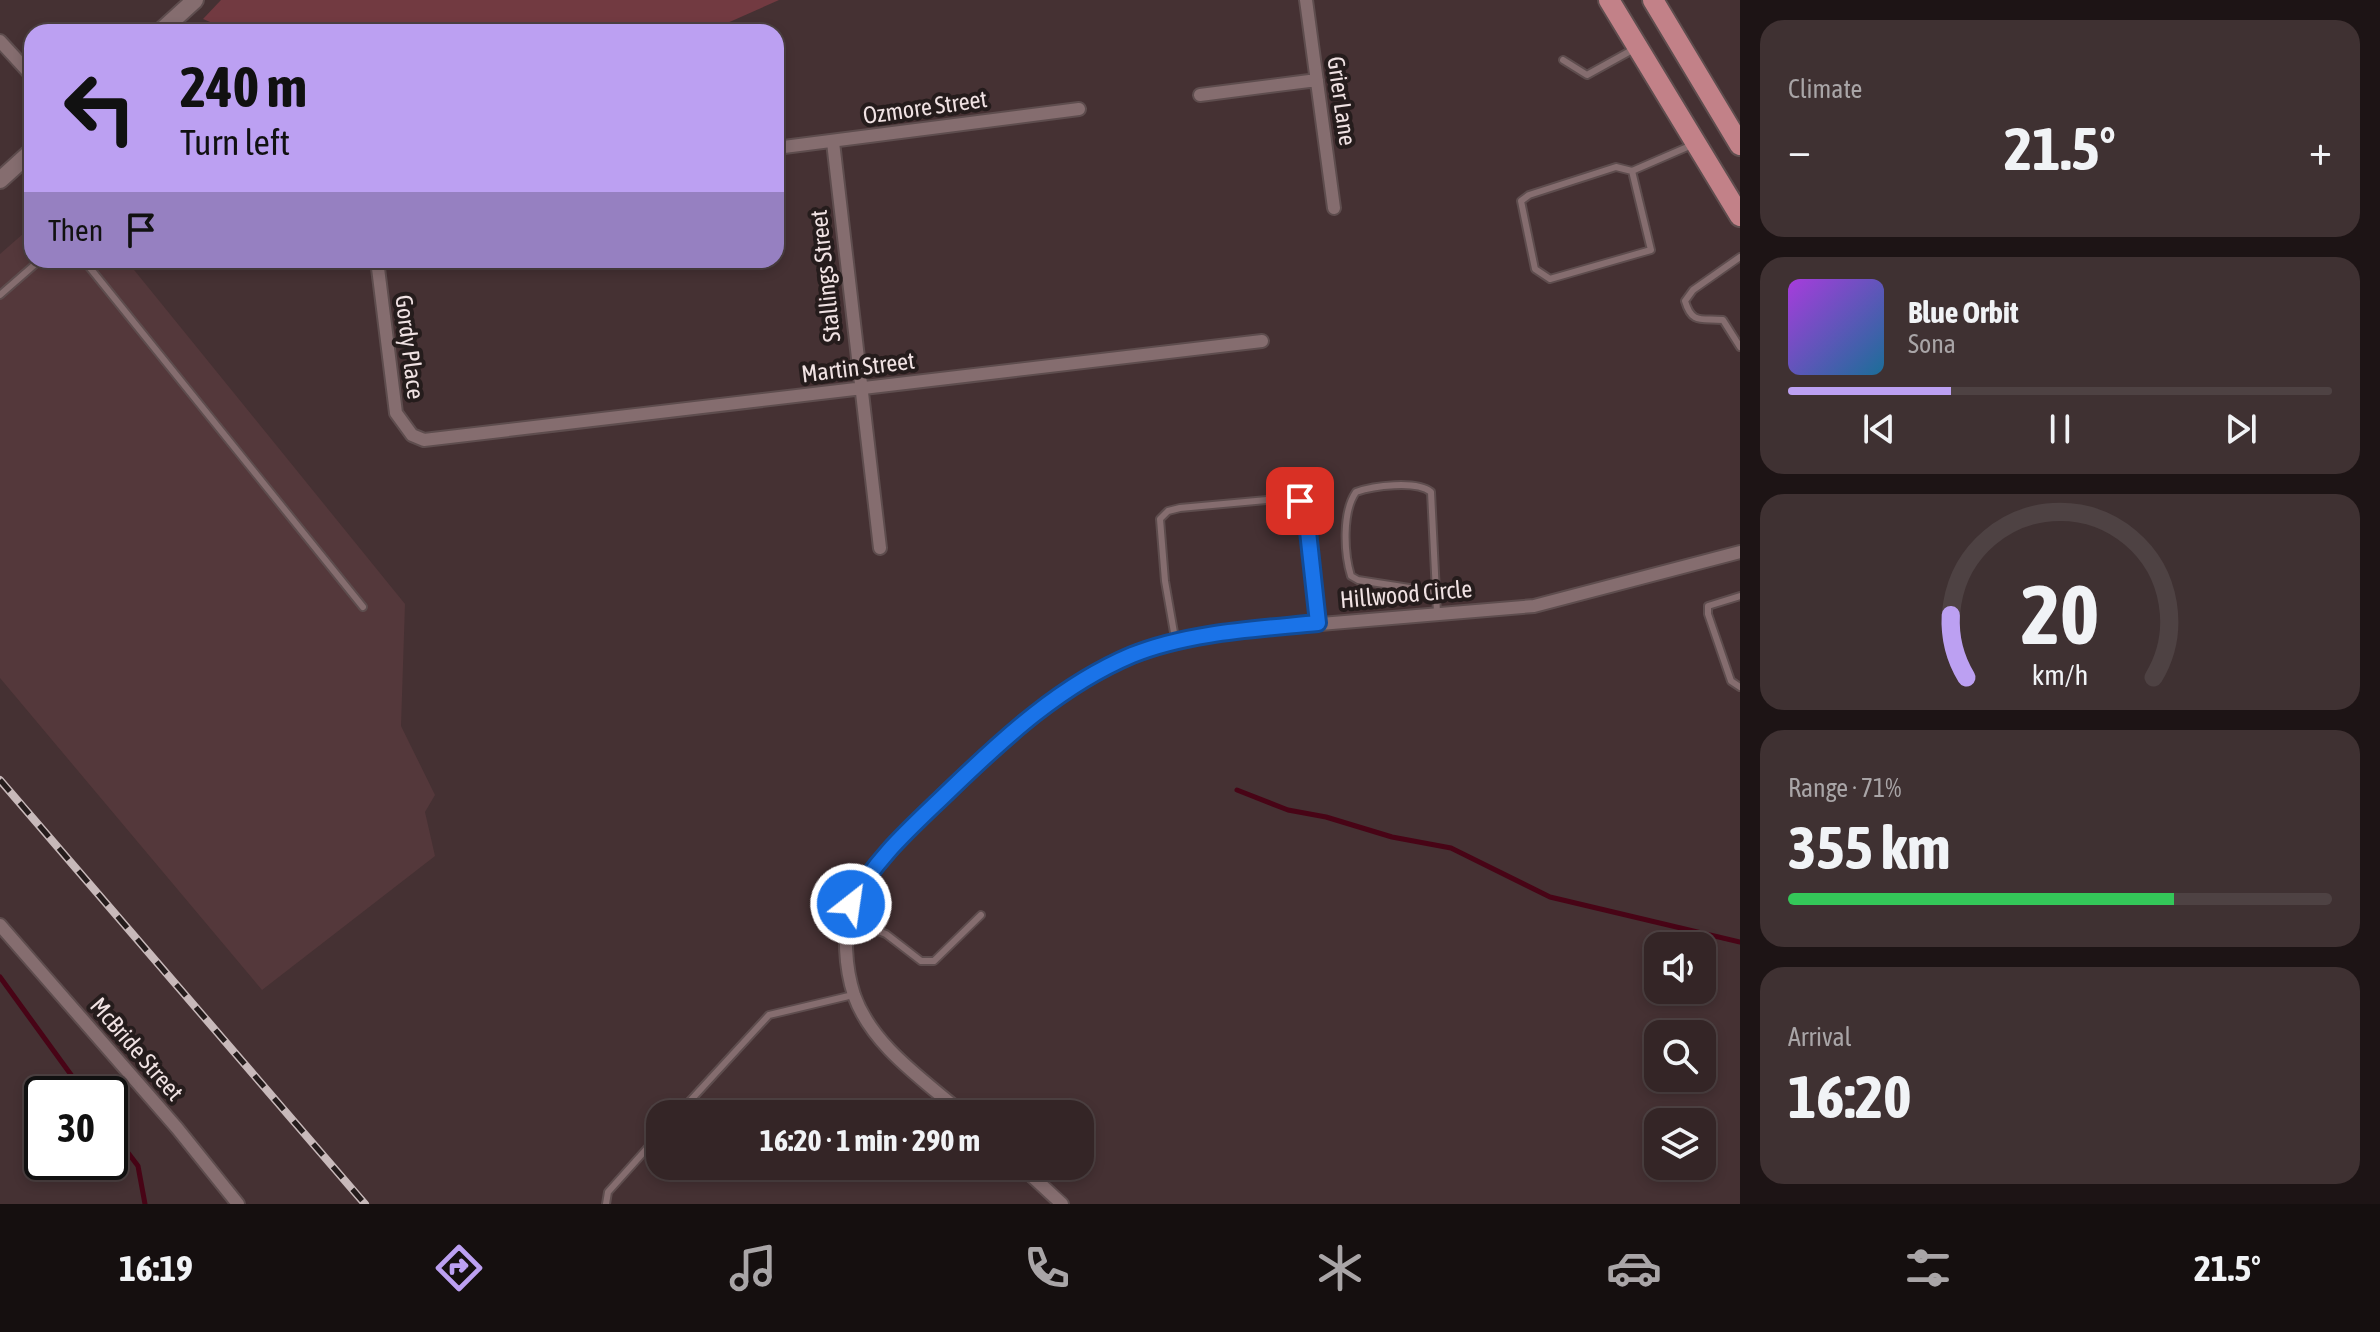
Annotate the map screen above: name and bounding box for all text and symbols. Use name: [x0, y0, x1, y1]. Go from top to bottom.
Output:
text: 240 m: [180, 55, 307, 119]
street label: Grier Lane: [1322, 55, 1362, 147]
icon: left: [48, 56, 152, 160]
text: Climate: [1788, 74, 1862, 104]
street label: Ozmore Street: [861, 85, 989, 129]
text: 21.5°: [2004, 114, 2116, 183]
text: Turn left: [180, 121, 290, 163]
text: −: [1788, 124, 1811, 174]
text: +: [2309, 124, 2332, 174]
icon: arrive: [119, 208, 163, 252]
street label: Stallings Street: [805, 208, 845, 343]
text: Then: [48, 213, 103, 247]
street label: Gordy Place: [390, 293, 430, 401]
text: Blue Orbit: [1908, 295, 2019, 329]
text: Sona: [1908, 329, 1956, 359]
street label: Martin Street: [800, 347, 916, 387]
icon: previous: [1857, 407, 1901, 451]
icon: pause: [2038, 407, 2082, 451]
icon: next: [2219, 407, 2263, 451]
pin: [1266, 467, 1334, 535]
icon: arrive: [1278, 479, 1322, 523]
text: 20: [2021, 566, 2099, 662]
street label: Hillwood Circle: [1339, 575, 1473, 613]
text: km/h: [2032, 658, 2088, 691]
text: Range · 71%: [1788, 773, 1901, 803]
text: 355 km: [1788, 813, 1950, 882]
position arrow: [809, 862, 893, 946]
map controls: [1644, 932, 1716, 1180]
button: sound: [1644, 932, 1716, 1004]
street label: McBride Street: [85, 992, 189, 1106]
button: search: [1644, 1020, 1716, 1092]
text: Arrival: [1788, 1022, 1852, 1052]
text: 16:20: [1788, 1062, 1911, 1131]
speed limit sign: 30: [24, 1076, 128, 1180]
button: layers: [1644, 1108, 1716, 1180]
text: 16:20 · 1 min · 290 m: [760, 1123, 980, 1157]
icon: directions: [431, 1240, 487, 1296]
icon: music: [725, 1240, 781, 1296]
icon: phone: [1019, 1240, 1075, 1296]
icon: climate: [1312, 1240, 1368, 1296]
icon: car: [1606, 1240, 1662, 1296]
icon: filters: [1900, 1240, 1956, 1296]
text: 16:19: [119, 1247, 193, 1289]
text: 21.5°: [2194, 1247, 2261, 1289]

